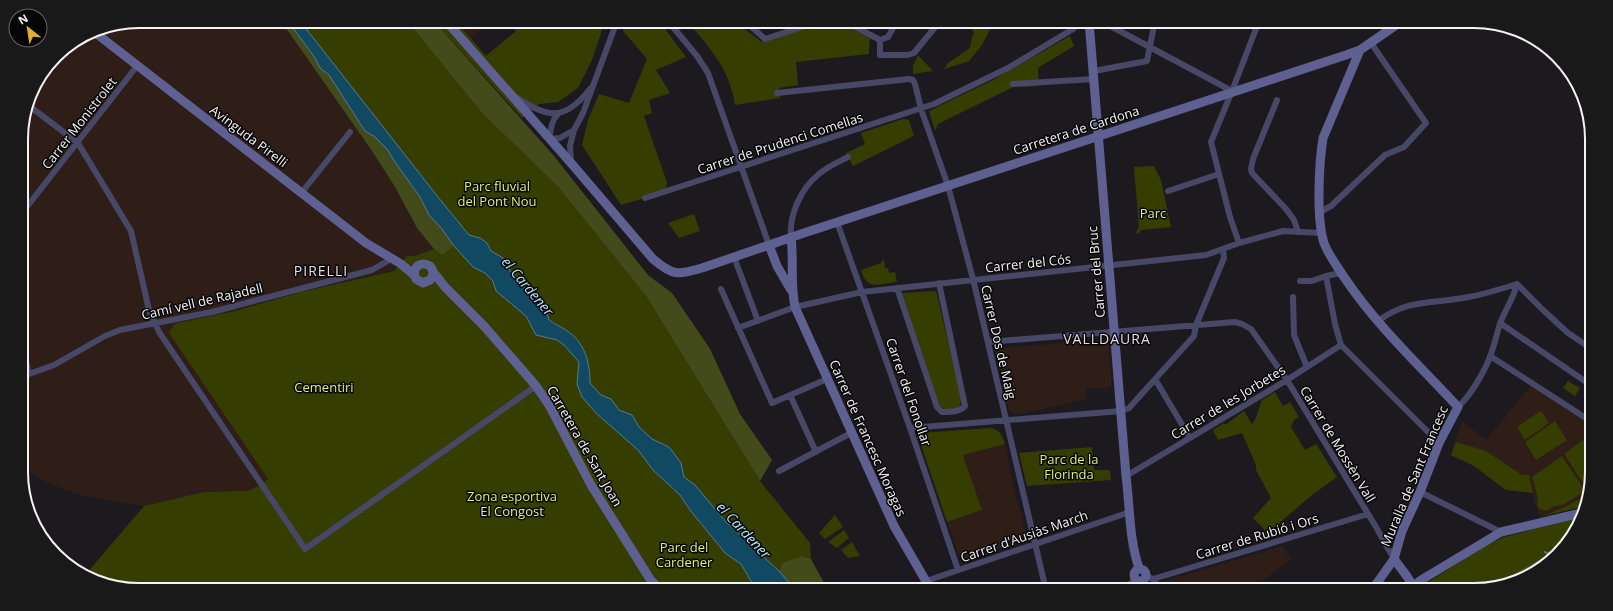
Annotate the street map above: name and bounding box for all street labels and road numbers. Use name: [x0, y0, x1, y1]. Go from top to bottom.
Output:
street label: Carrer Monistrolet: [37, 73, 121, 173]
street label: Avinguda Pirelli: [206, 101, 292, 171]
street label: Carretera de Cardona: [1011, 101, 1141, 159]
street label: Carrer de Prudenci Comellas: [695, 108, 865, 178]
street label: Carrer del Bruc: [1083, 225, 1109, 319]
street label: Carrer del Cós: [984, 250, 1072, 276]
street label: Camí vell de Rajadell: [140, 278, 264, 324]
street label: Carrer Dos de Maig: [977, 283, 1021, 401]
street label: Carrer del Fonollar: [882, 335, 936, 449]
street label: Carrer de Francesc Moragas: [825, 357, 911, 519]
street label: Carrer de les Jorbetes: [1167, 361, 1289, 443]
street label: Carretera de Sant Joan: [543, 382, 627, 510]
street label: Carrer de Mossèn Vall: [1296, 382, 1380, 506]
street label: Muralla de Sant Francesc: [1376, 403, 1452, 549]
street label: Carrer d'Ausiàs March: [958, 506, 1090, 566]
street label: Carrer de Rubió i Ors: [1193, 509, 1321, 563]

